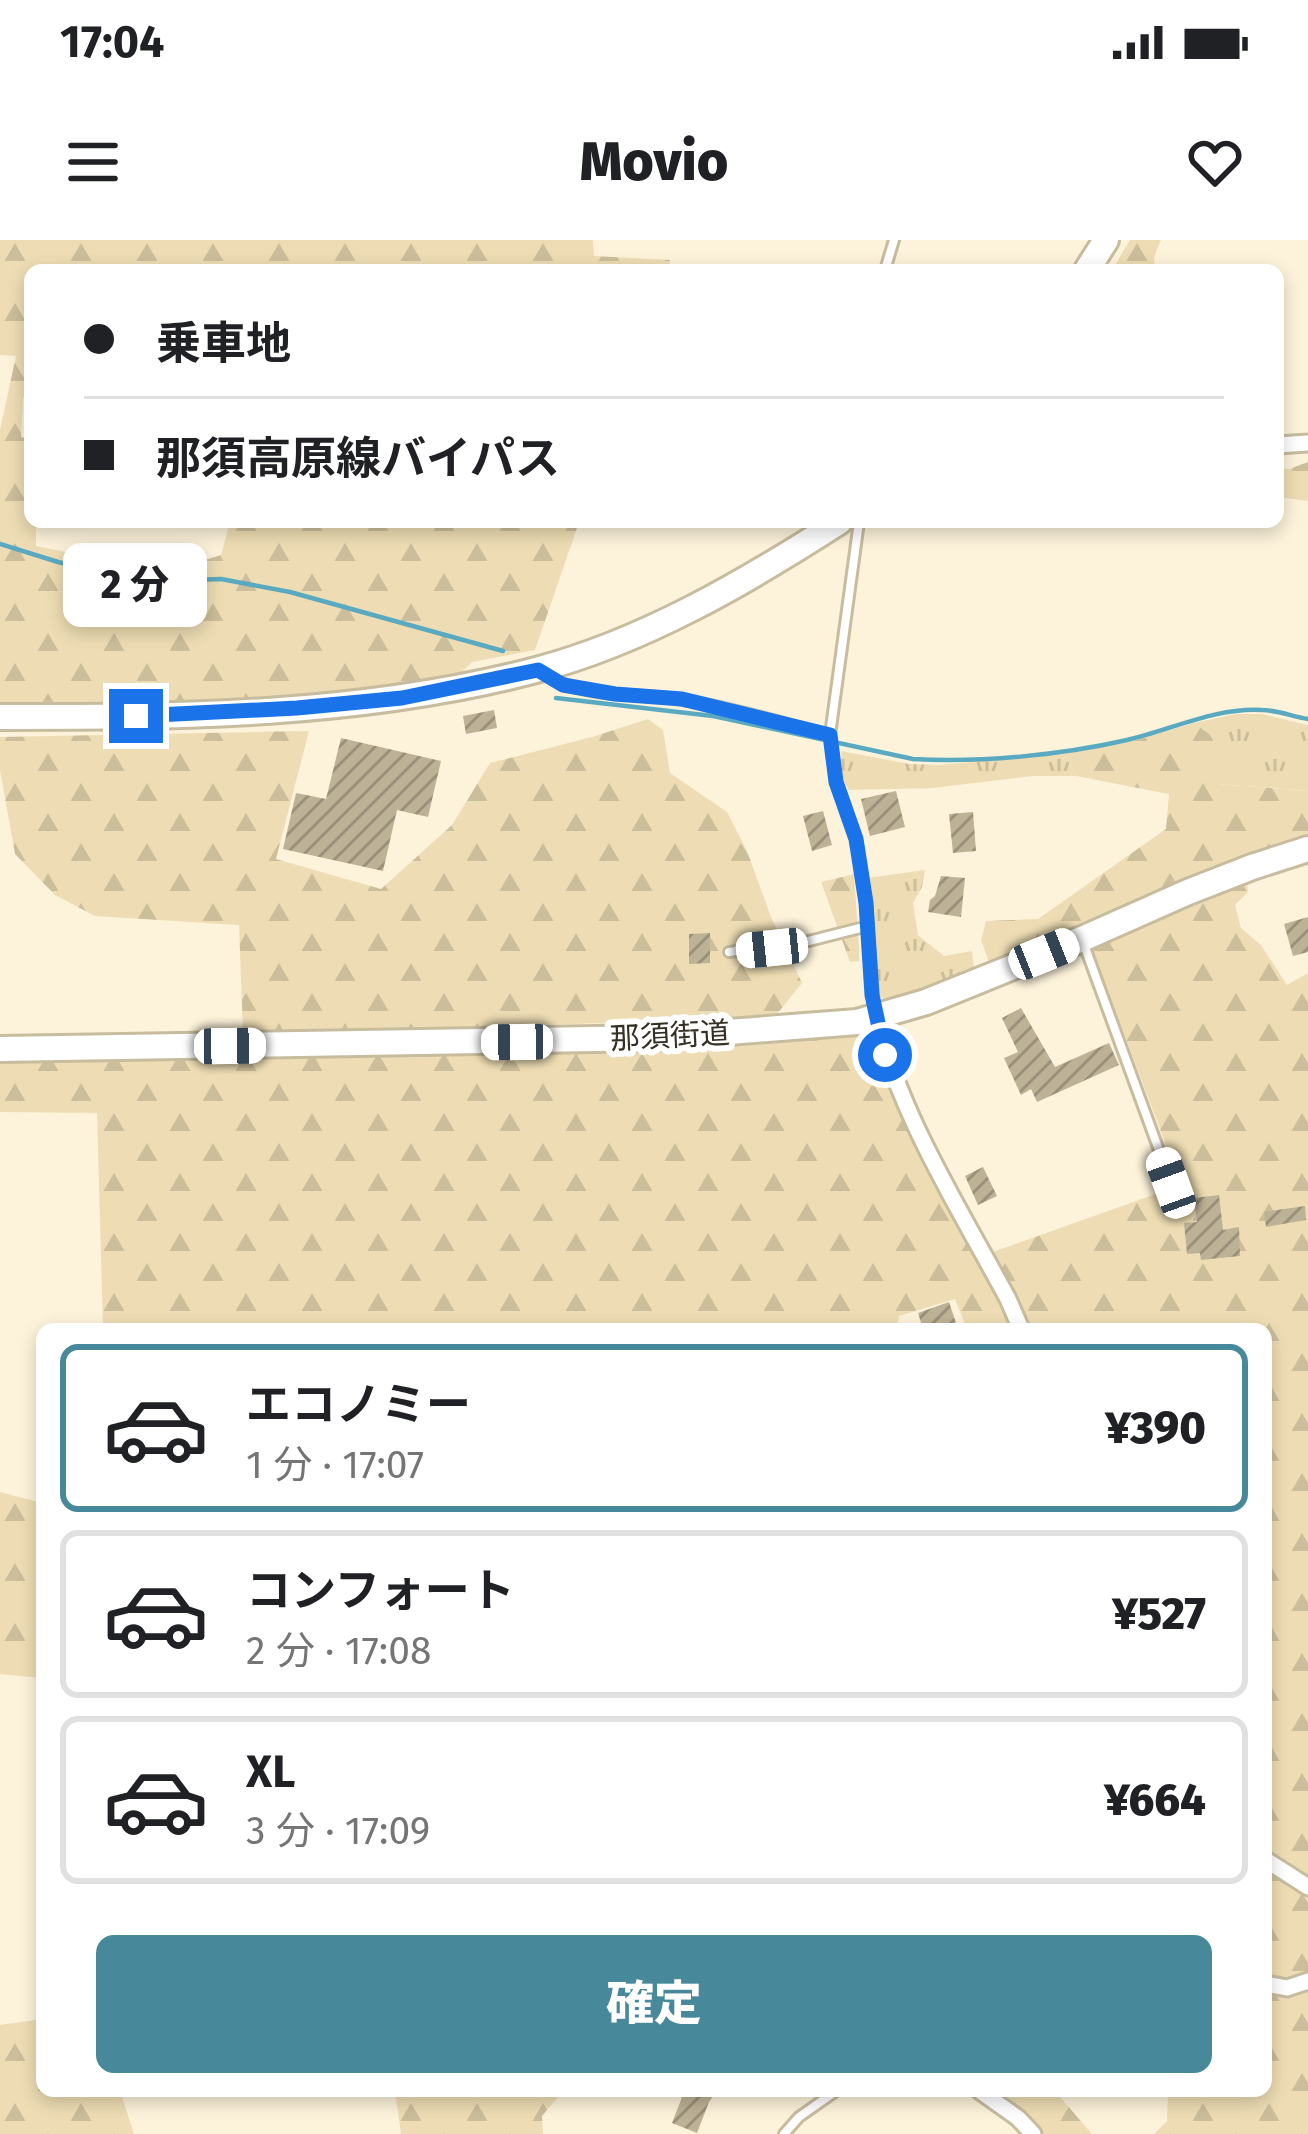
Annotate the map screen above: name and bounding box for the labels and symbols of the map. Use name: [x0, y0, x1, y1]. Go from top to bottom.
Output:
callout: 2 分: [64, 542, 208, 626]
route end: [109, 689, 163, 743]
car: [1004, 924, 1084, 984]
car: [734, 926, 810, 970]
street label: 那須街道: [609, 1015, 731, 1057]
car: [481, 1023, 553, 1061]
car: [194, 1027, 266, 1065]
route start: [858, 1028, 912, 1082]
car: [1142, 1143, 1200, 1223]

